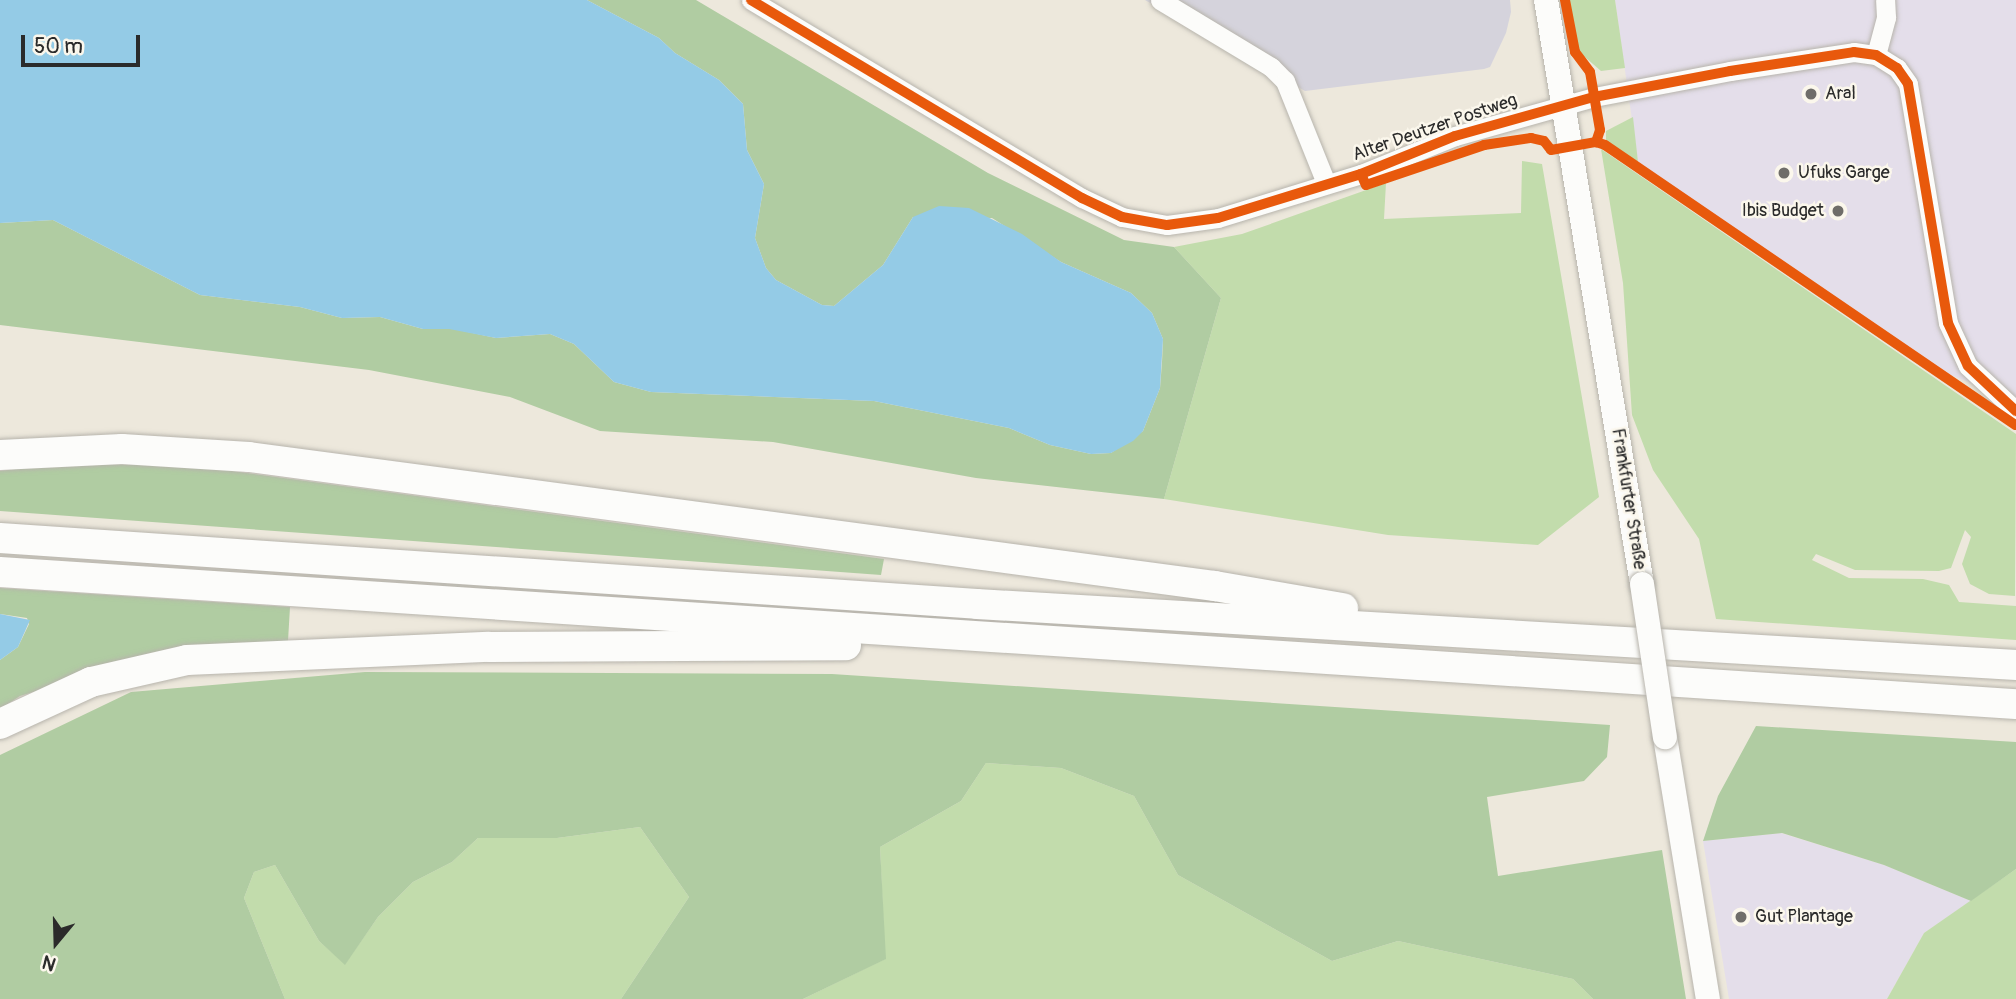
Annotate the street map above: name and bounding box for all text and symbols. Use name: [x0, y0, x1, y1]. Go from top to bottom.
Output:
scale bar: [24, 21, 144, 65]
text: 50 m: [34, 33, 83, 60]
place label: Aral: [1825, 83, 1856, 105]
marker: Aral: [1803, 86, 1819, 102]
street label: Alter Deutzer Postweg: [1350, 90, 1520, 166]
place label: Ufuks Garge: [1798, 162, 1890, 184]
marker: Ufuks Garge: [1776, 165, 1792, 181]
place label: Ibis Budget: [1742, 200, 1824, 222]
marker: Ibis Budget: [1830, 203, 1846, 219]
street label: Frankfurter Straße: [1606, 427, 1650, 571]
place label: Gut Plantage: [1755, 906, 1853, 928]
north arrow: [21, 908, 91, 978]
marker: Gut Plantage: [1733, 909, 1749, 925]
text: N: [39, 949, 59, 976]

